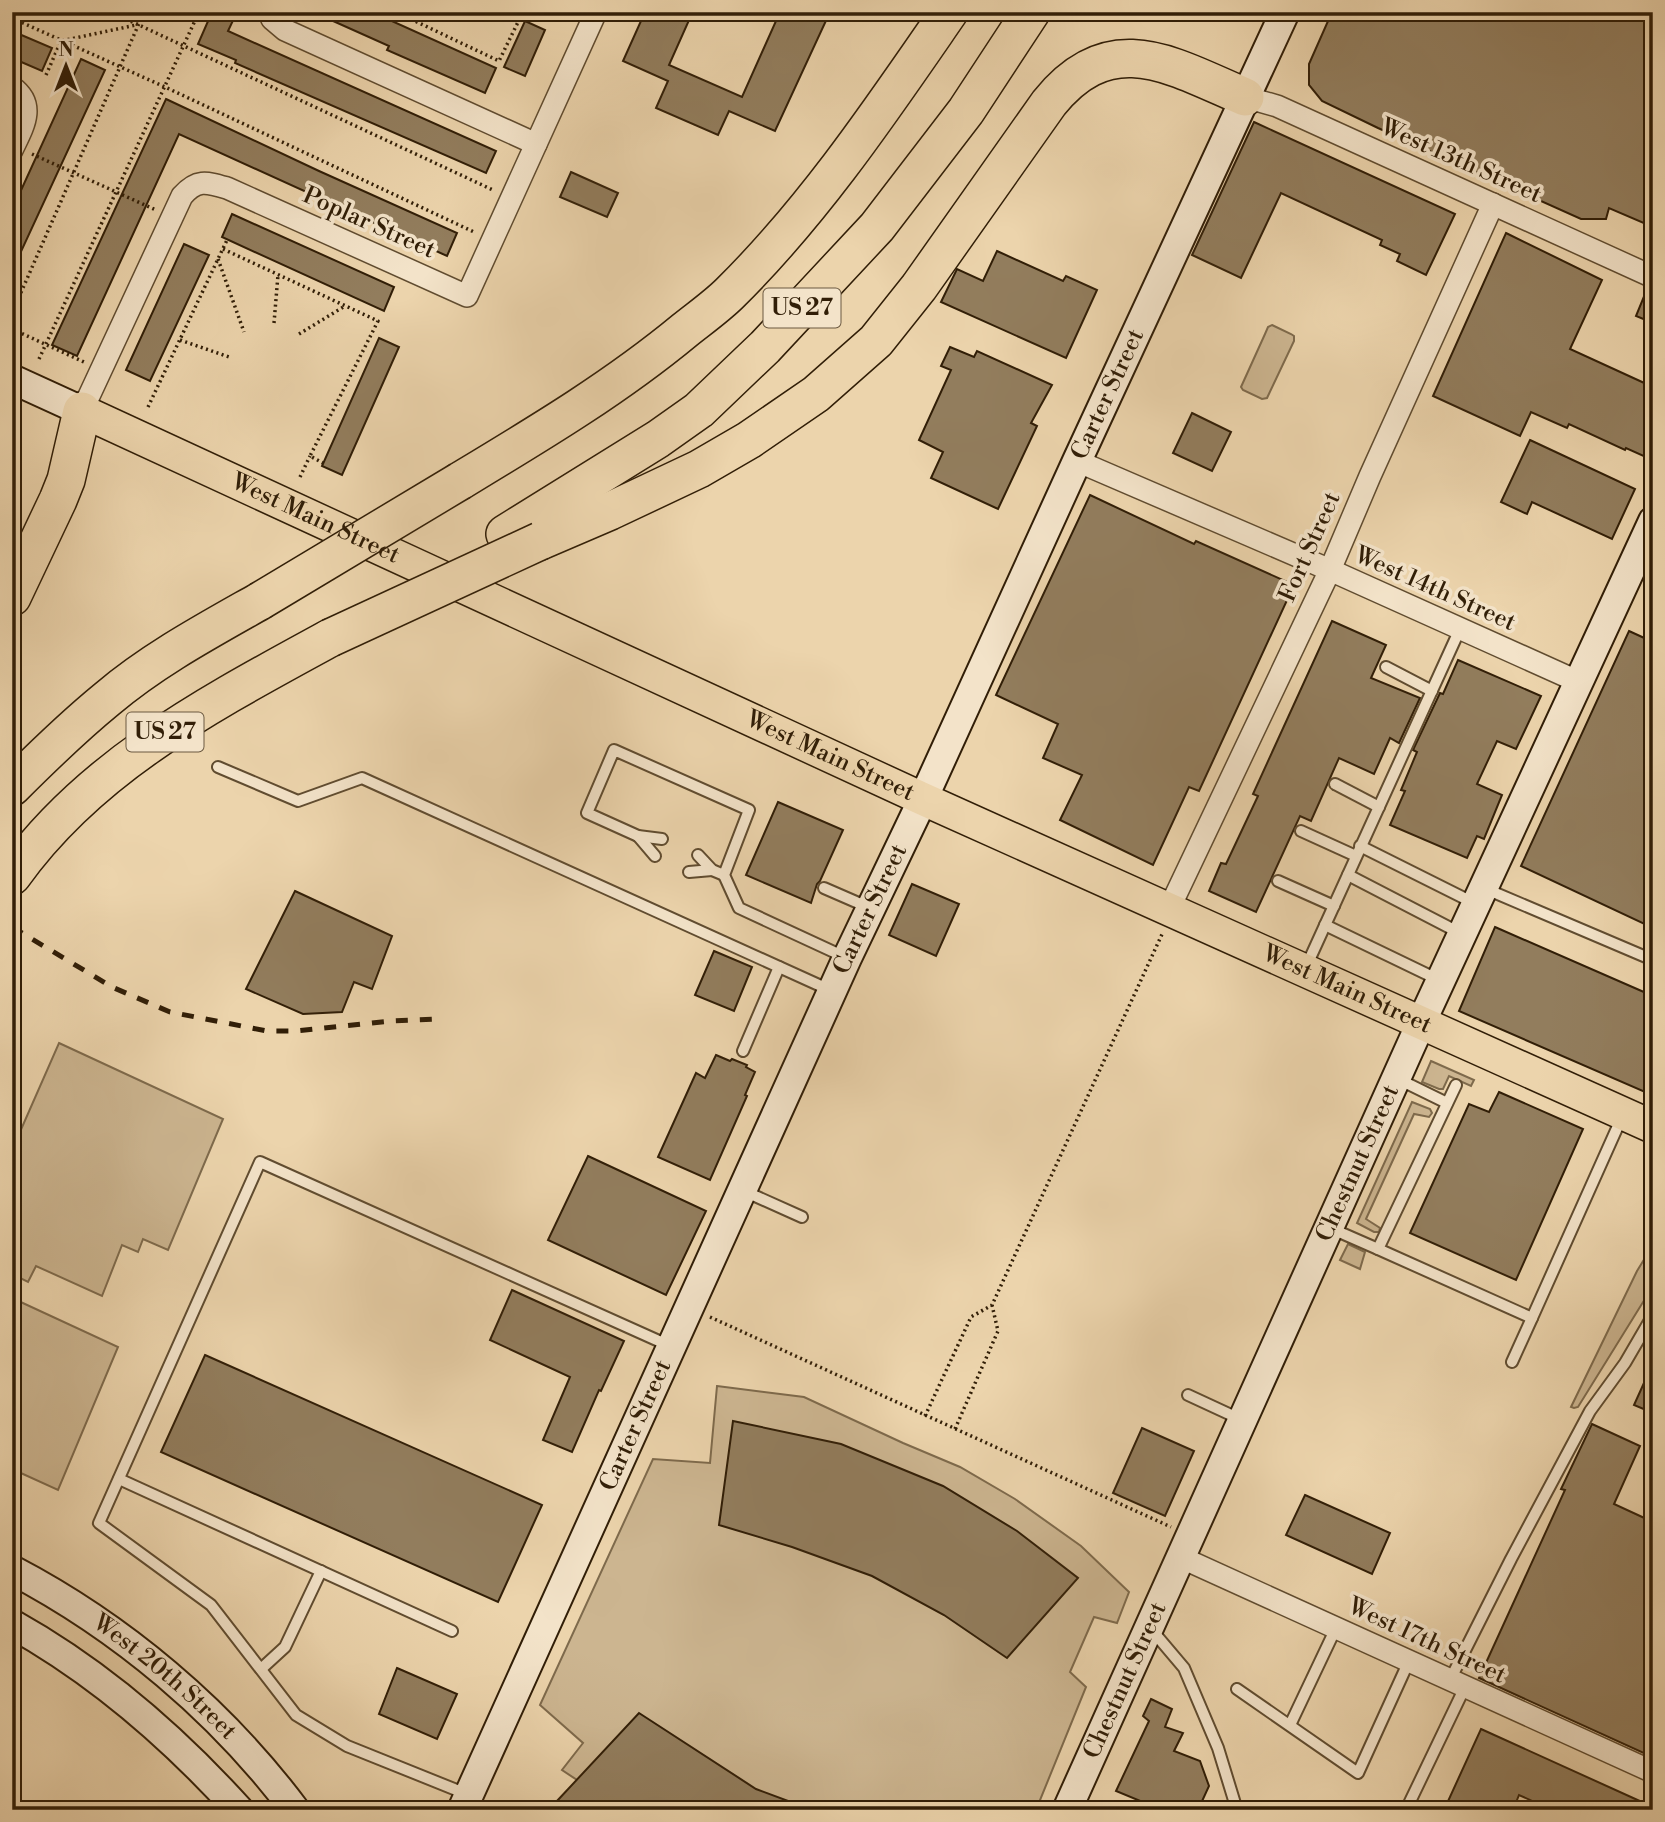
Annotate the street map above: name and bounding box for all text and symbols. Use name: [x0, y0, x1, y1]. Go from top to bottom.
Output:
north arrow: [32, 32, 102, 102]
text: N: [58, 38, 74, 62]
street label: West 13th Street: [1375, 112, 1547, 210]
street label: Poplar Street: [298, 180, 440, 266]
road number: US 27: [764, 288, 840, 328]
street label: Carter Street: [1065, 324, 1151, 465]
street label: West Main Street: [225, 466, 405, 571]
street label: Fort Street: [1272, 487, 1348, 607]
street label: West 14th Street: [1349, 540, 1521, 638]
street label: West Main Street: [740, 704, 920, 808]
road number: US 27: [127, 712, 204, 752]
street label: Carter Street: [827, 839, 914, 979]
street label: West Main Street: [1257, 938, 1437, 1041]
street label: Chestnut Street: [1310, 1080, 1406, 1247]
street label: Carter Street: [593, 1355, 679, 1496]
street label: West 17th Street: [1342, 1591, 1511, 1691]
street label: Chestnut Street: [1077, 1597, 1174, 1764]
street label: West 20th Street: [86, 1607, 243, 1747]

